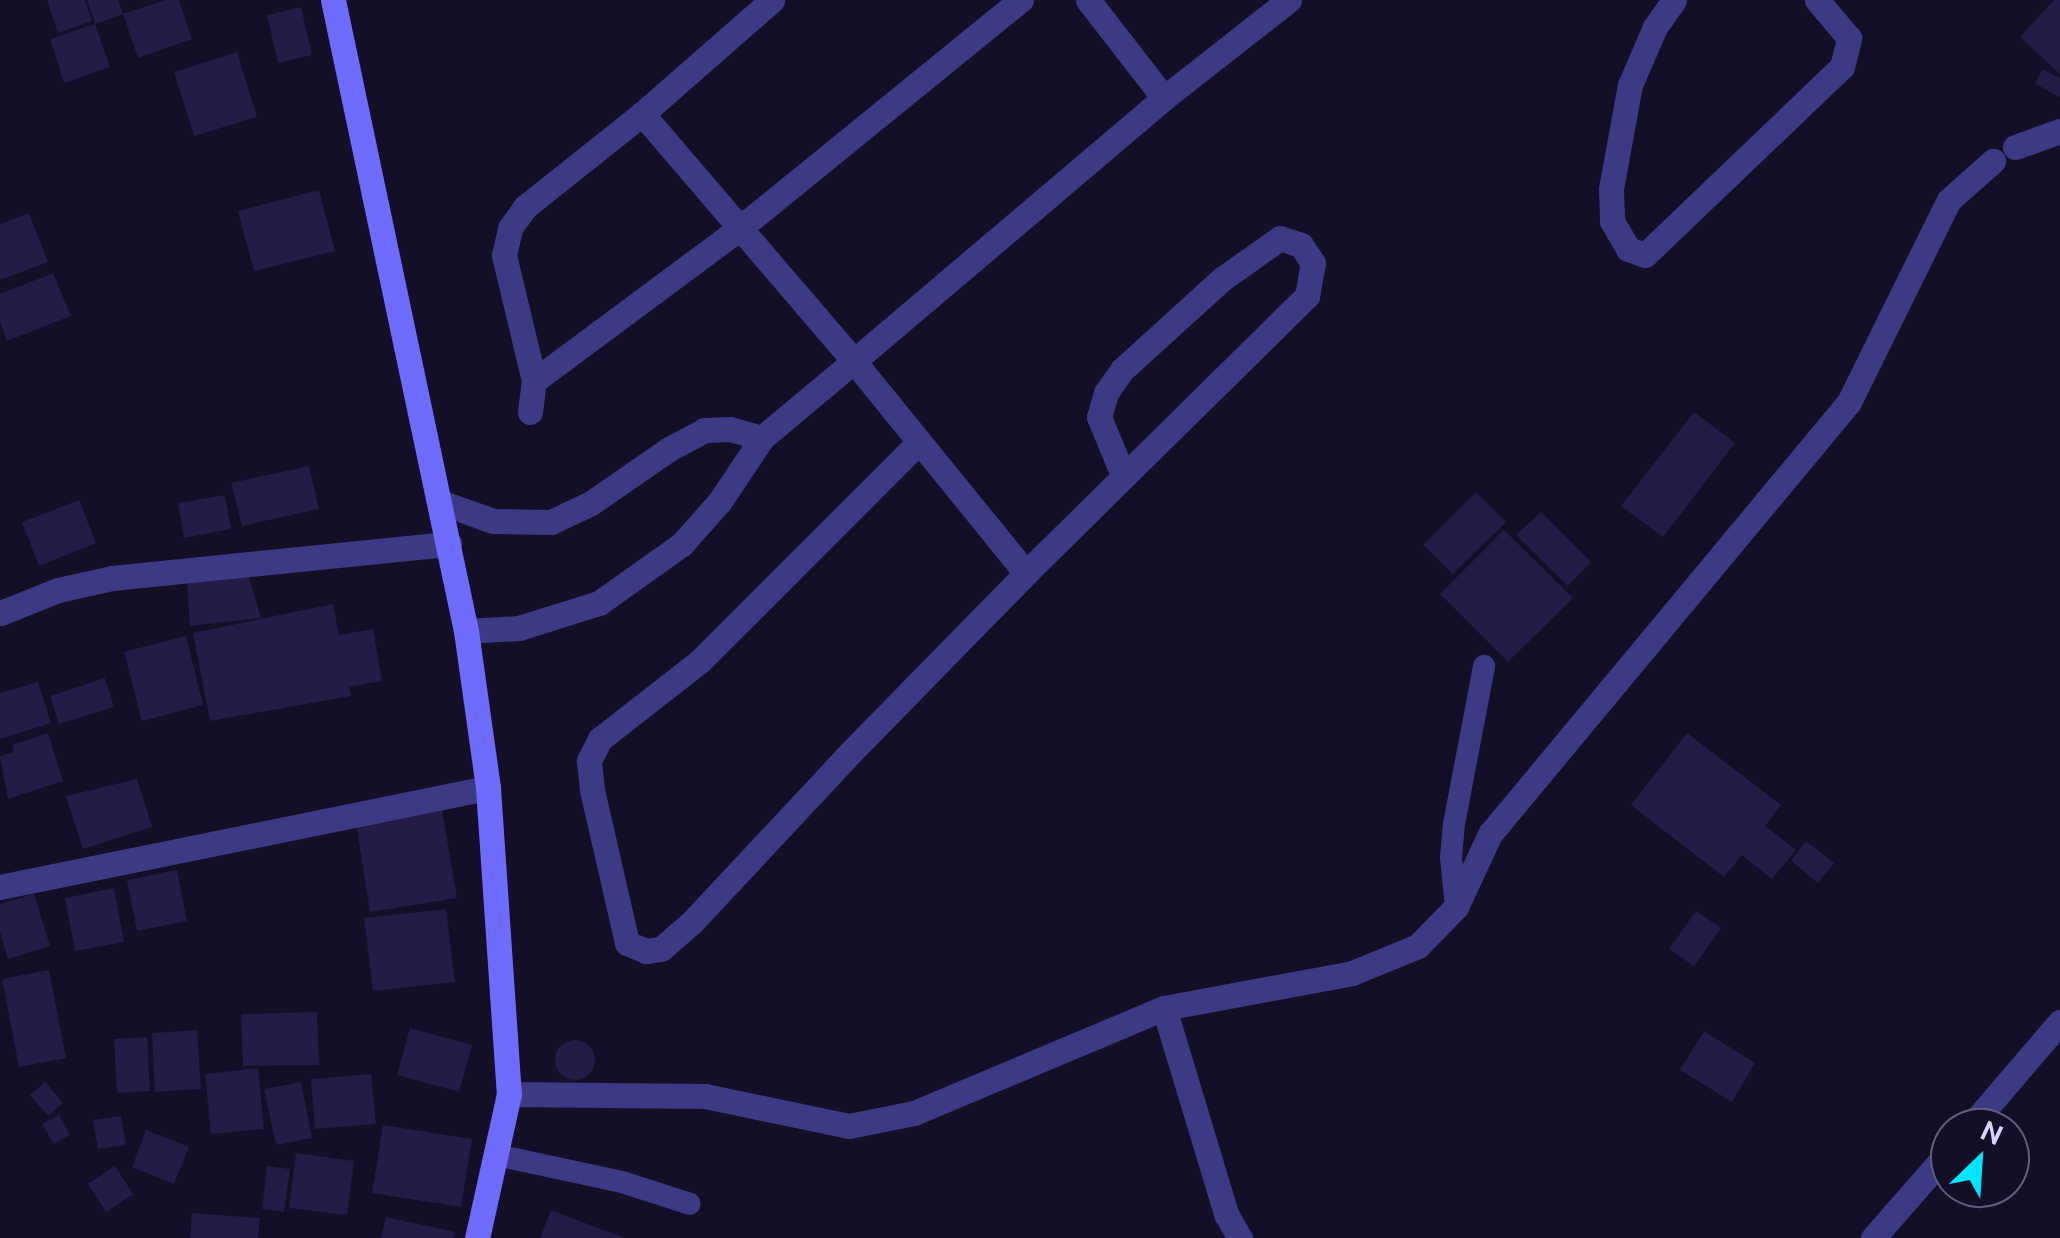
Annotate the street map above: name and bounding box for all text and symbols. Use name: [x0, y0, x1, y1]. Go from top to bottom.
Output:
north arrow: [1930, 1108, 2030, 1208]
text: N: [1976, 1114, 2008, 1151]

